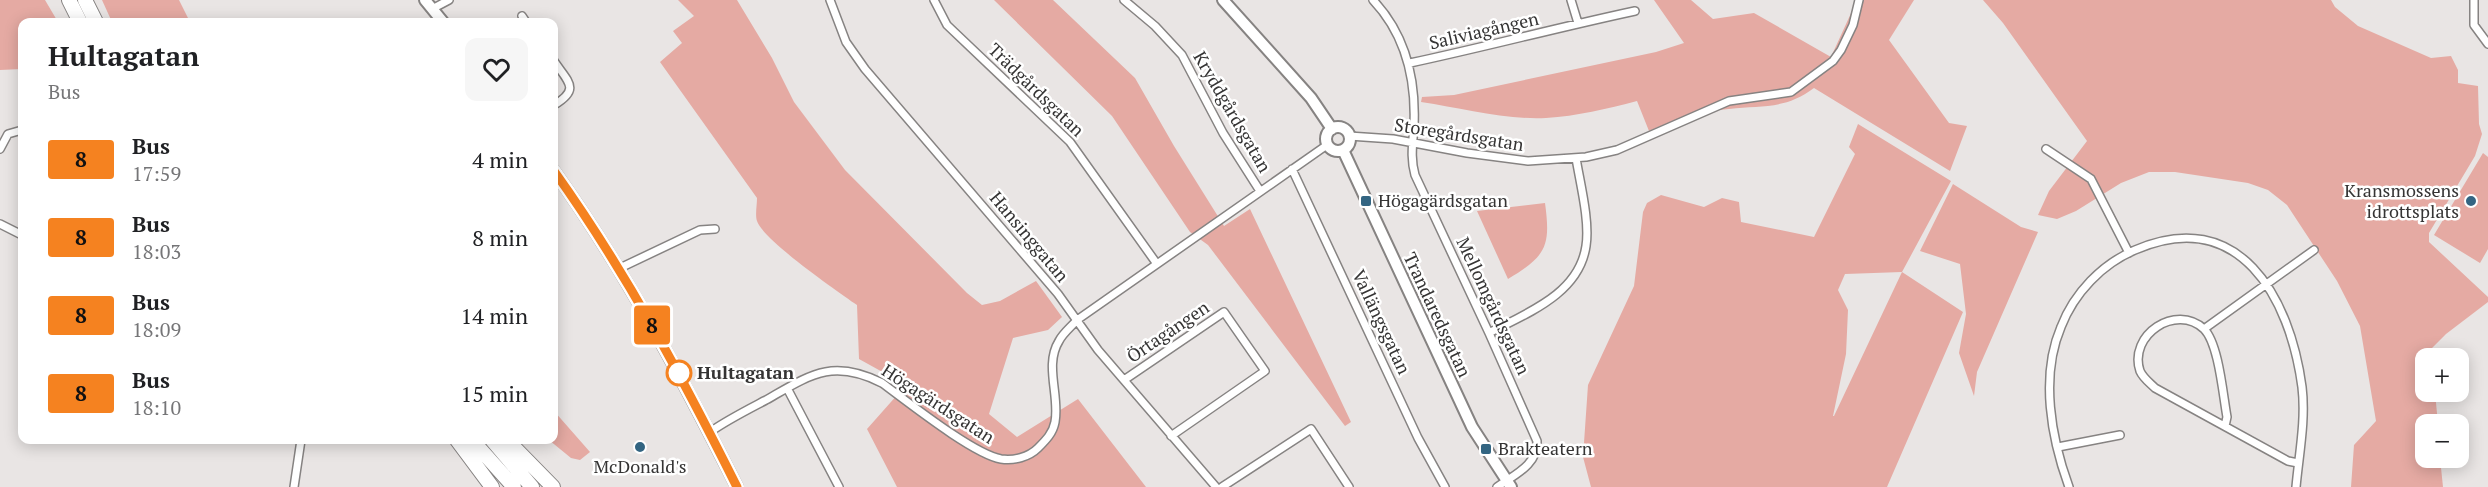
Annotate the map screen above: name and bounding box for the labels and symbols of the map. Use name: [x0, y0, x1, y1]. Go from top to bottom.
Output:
street label: Saliviagången: [1427, 6, 1541, 54]
street label: Trädgårdsgatan: [983, 37, 1090, 141]
street label: Kryddgårdsgatan: [1188, 47, 1277, 177]
street label: Storegårdsgatan: [1393, 112, 1526, 156]
place label: Kransmossens idrottsplats: [2344, 178, 2459, 223]
street label: Hansinggatan: [985, 186, 1075, 287]
place label: Högagärdsgatan: [1378, 188, 1508, 212]
marker: Högagärdsgatan: [1359, 194, 1373, 208]
marker: Kransmossens idrottsplats: [2464, 194, 2478, 208]
street label: Mellomgårdsgatan: [1451, 233, 1536, 379]
street label: Trandaredsgatan: [1398, 248, 1477, 381]
street label: Vallängsgatan: [1347, 265, 1417, 378]
street label: Örtagången: [1122, 295, 1214, 368]
line badge: 8: [632, 306, 672, 344]
street label: Högagärdsgatan: [878, 358, 1000, 449]
marker: Hultagatan: [666, 360, 692, 386]
place label: Hultagatan: [697, 360, 795, 384]
place label: Brakteatern: [1498, 436, 1593, 460]
marker: McDonald's: [633, 440, 647, 454]
marker: Brakteatern: [1479, 442, 1493, 456]
place label: McDonald's: [593, 454, 687, 478]

